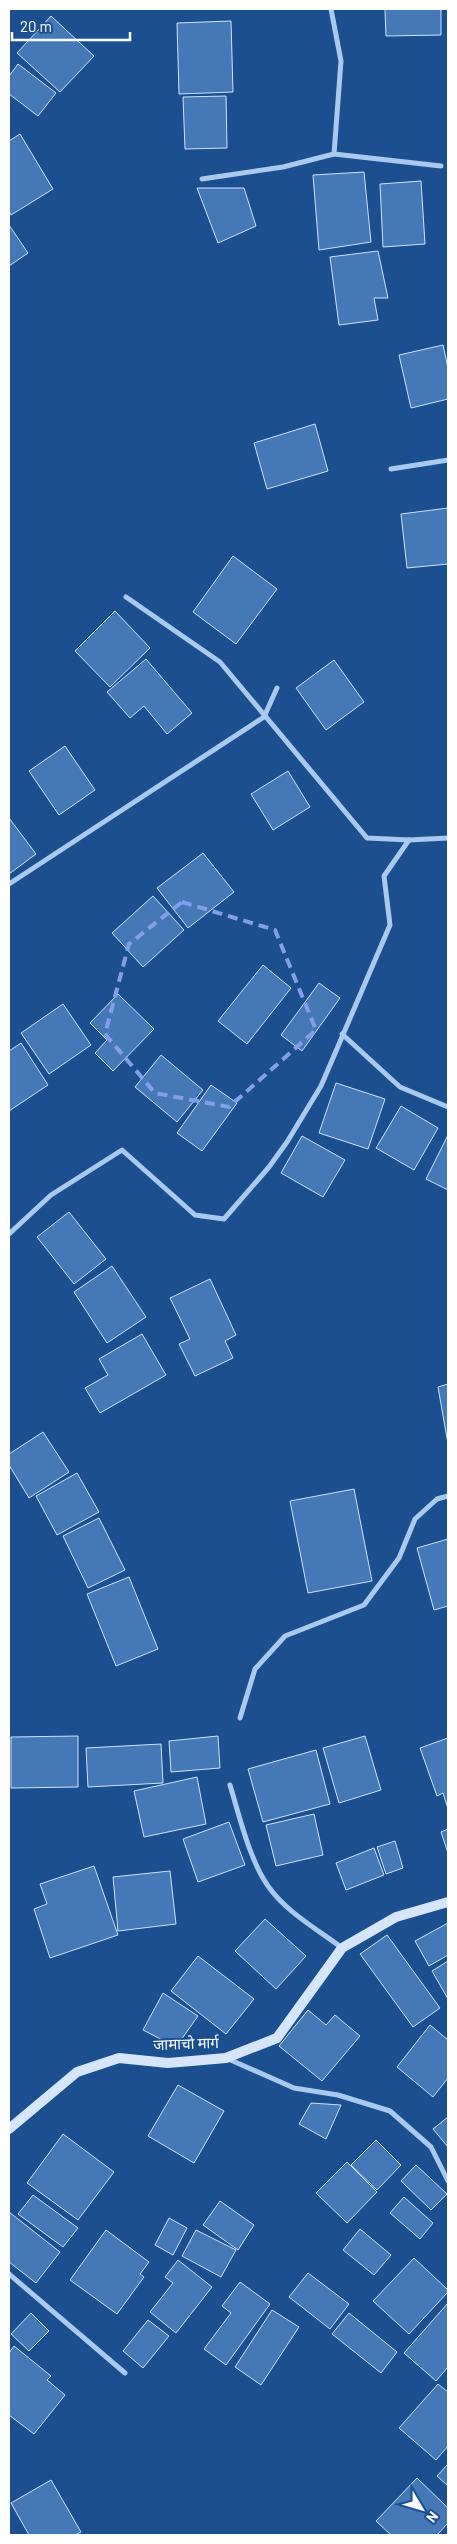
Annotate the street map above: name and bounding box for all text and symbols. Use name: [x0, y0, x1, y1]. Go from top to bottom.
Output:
scale bar: [12, 10, 130, 42]
text: 20 m: [20, 17, 52, 35]
street label: जामाचो मार्ग: [153, 2033, 220, 2053]
north arrow: [397, 2484, 447, 2534]
text: N: [423, 2508, 442, 2526]

